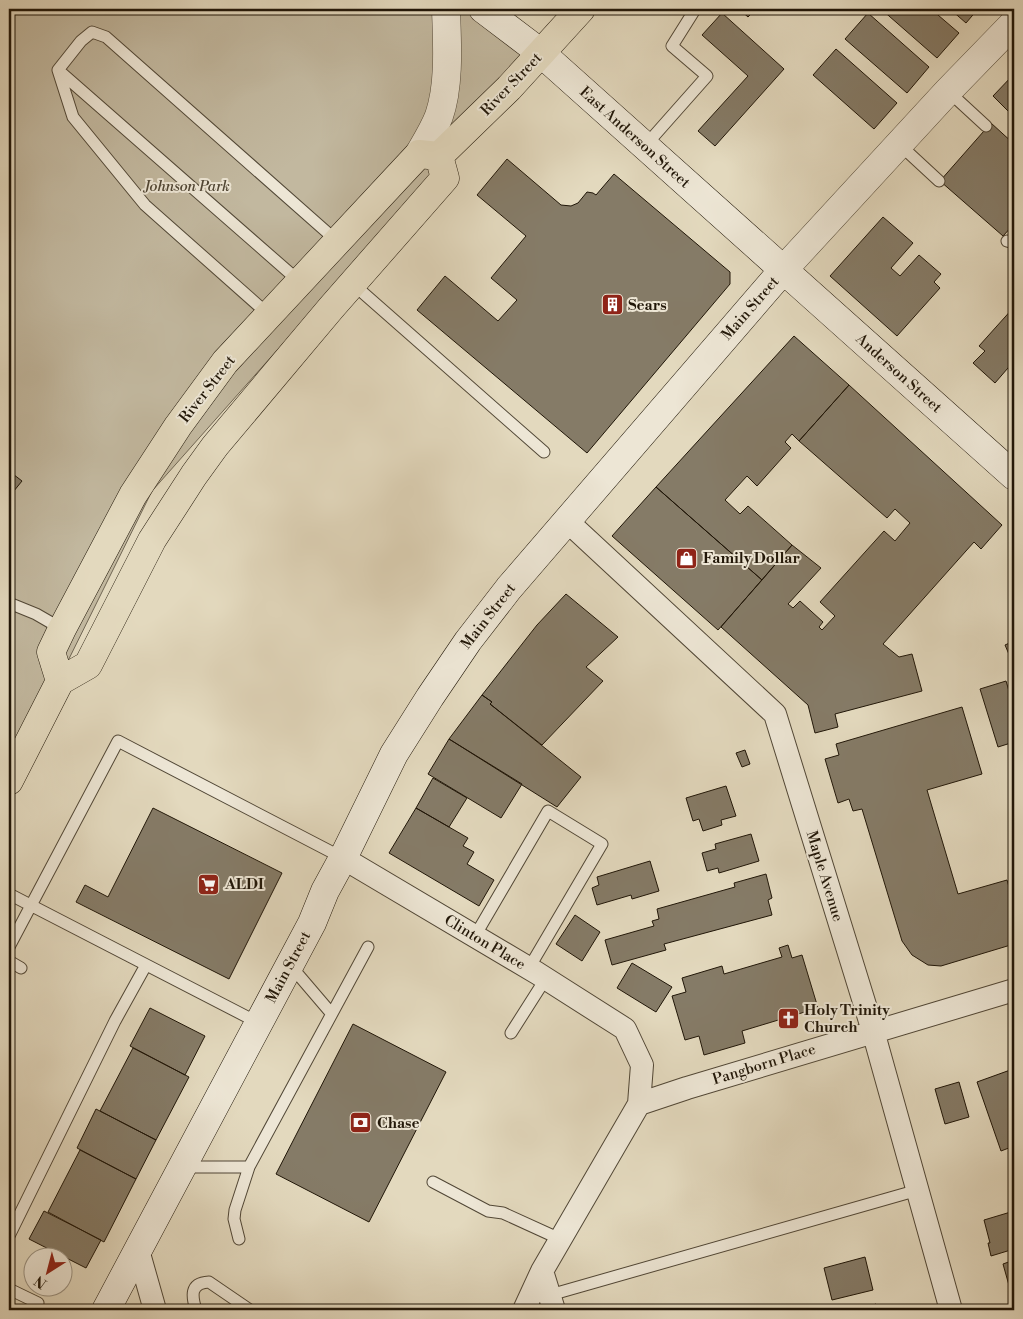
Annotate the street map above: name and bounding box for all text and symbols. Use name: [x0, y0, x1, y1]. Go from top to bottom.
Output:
street label: River Street: [477, 48, 547, 120]
street label: East Anderson Street: [575, 83, 695, 193]
park label: Johnson Park: [142, 177, 230, 196]
street label: Main Street: [717, 272, 784, 344]
building icon: Sears: [600, 293, 624, 317]
place label: Sears: [628, 296, 667, 315]
street label: Anderson Street: [851, 329, 946, 418]
street label: River Street: [175, 351, 240, 427]
shop icon: Family Dollar: [675, 546, 699, 570]
place label: Family Dollar: [703, 549, 800, 568]
street label: Main Street: [457, 579, 520, 653]
street label: Maple Avenue: [802, 828, 847, 924]
supermarket icon: ALDI: [197, 872, 221, 896]
place label: ALDI: [224, 875, 264, 894]
street label: Clinton Place: [441, 911, 529, 974]
street label: Main Street: [262, 927, 316, 1006]
place label: Holy Trinity Church: [804, 1001, 890, 1037]
church icon: Holy Trinity Church: [776, 1007, 800, 1031]
street label: Pangborn Place: [710, 1040, 818, 1089]
bank icon: Chase: [349, 1111, 373, 1135]
place label: Chase: [377, 1114, 420, 1133]
north arrow: [22, 1246, 72, 1296]
text: N: [31, 1271, 51, 1292]

